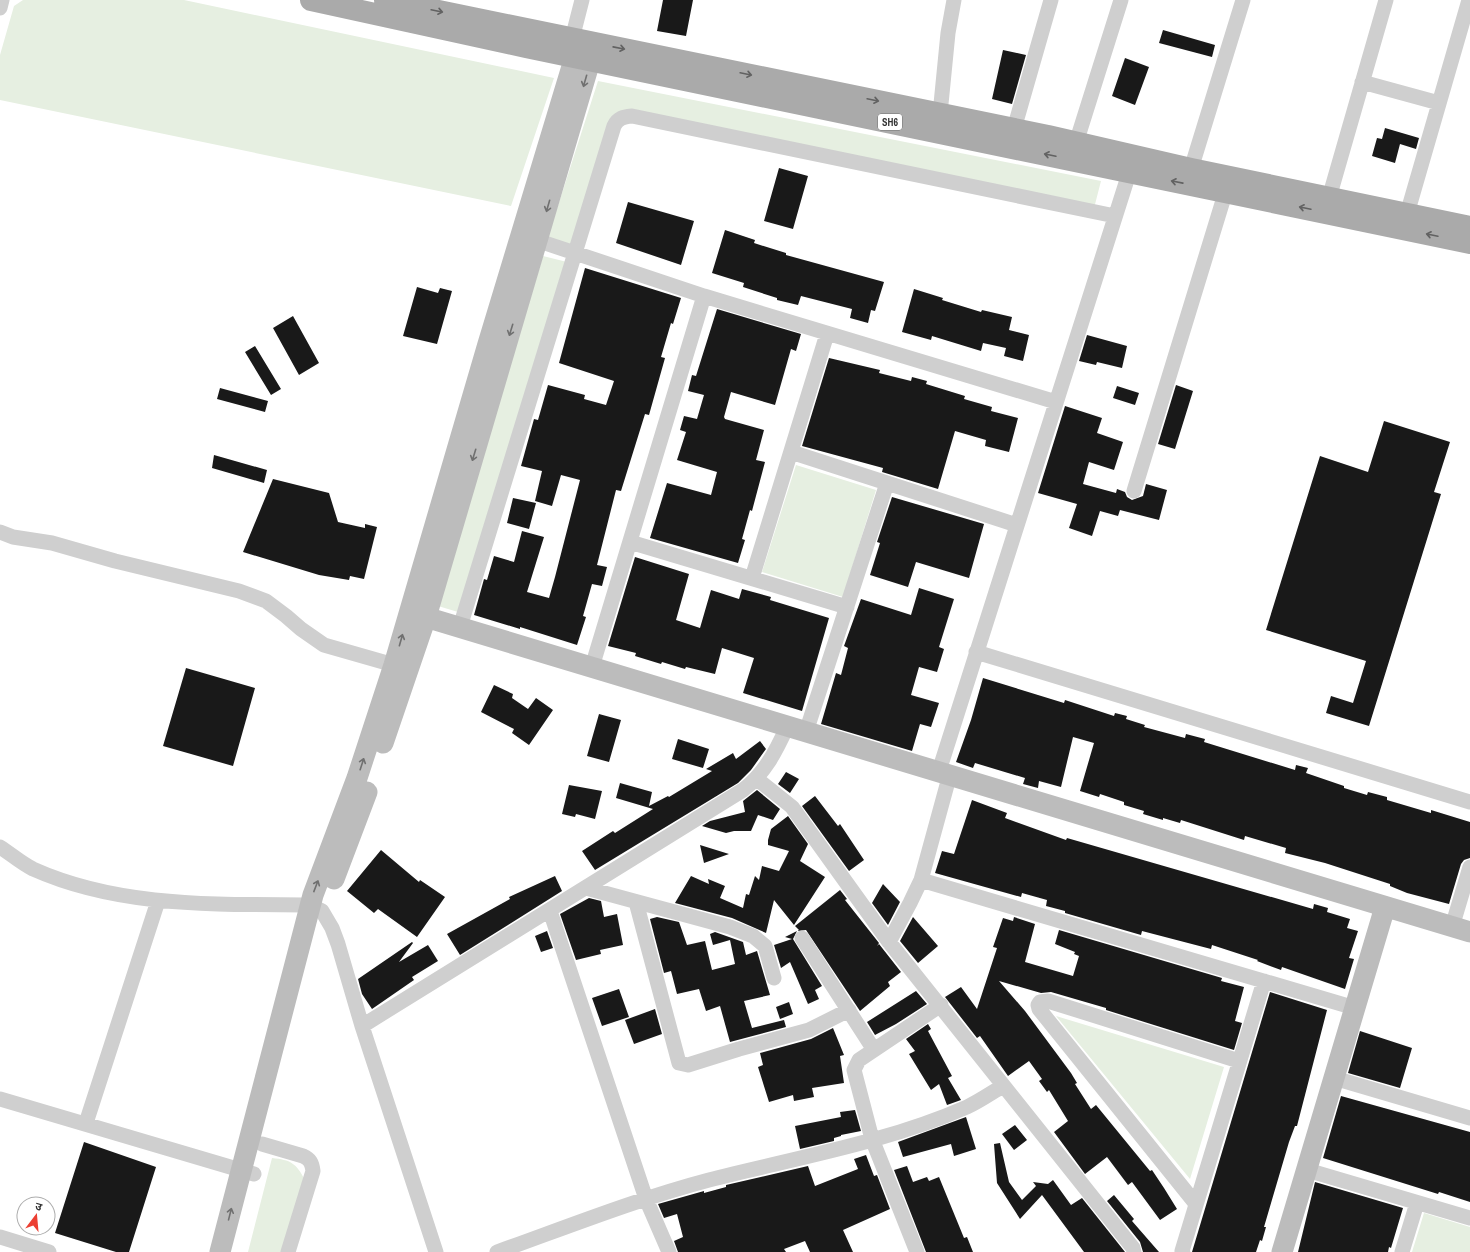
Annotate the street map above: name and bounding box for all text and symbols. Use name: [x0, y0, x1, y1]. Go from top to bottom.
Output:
one-way arrow: [430, 7, 443, 15]
one-way arrow: [612, 44, 625, 52]
one-way arrow: [739, 70, 752, 78]
one-way arrow: [581, 74, 588, 87]
one-way arrow: [867, 97, 880, 105]
road number: SH6: [878, 114, 902, 130]
one-way arrow: [1044, 151, 1057, 159]
one-way arrow: [1171, 178, 1184, 186]
one-way arrow: [544, 199, 551, 212]
one-way arrow: [1298, 204, 1311, 212]
one-way arrow: [1426, 230, 1439, 238]
one-way arrow: [507, 324, 514, 337]
one-way arrow: [470, 448, 477, 461]
one-way arrow: [398, 634, 405, 647]
one-way arrow: [359, 757, 366, 770]
one-way arrow: [313, 880, 321, 892]
north arrow: [16, 1196, 56, 1236]
text: उ: [34, 1199, 44, 1214]
one-way arrow: [226, 1208, 234, 1221]

